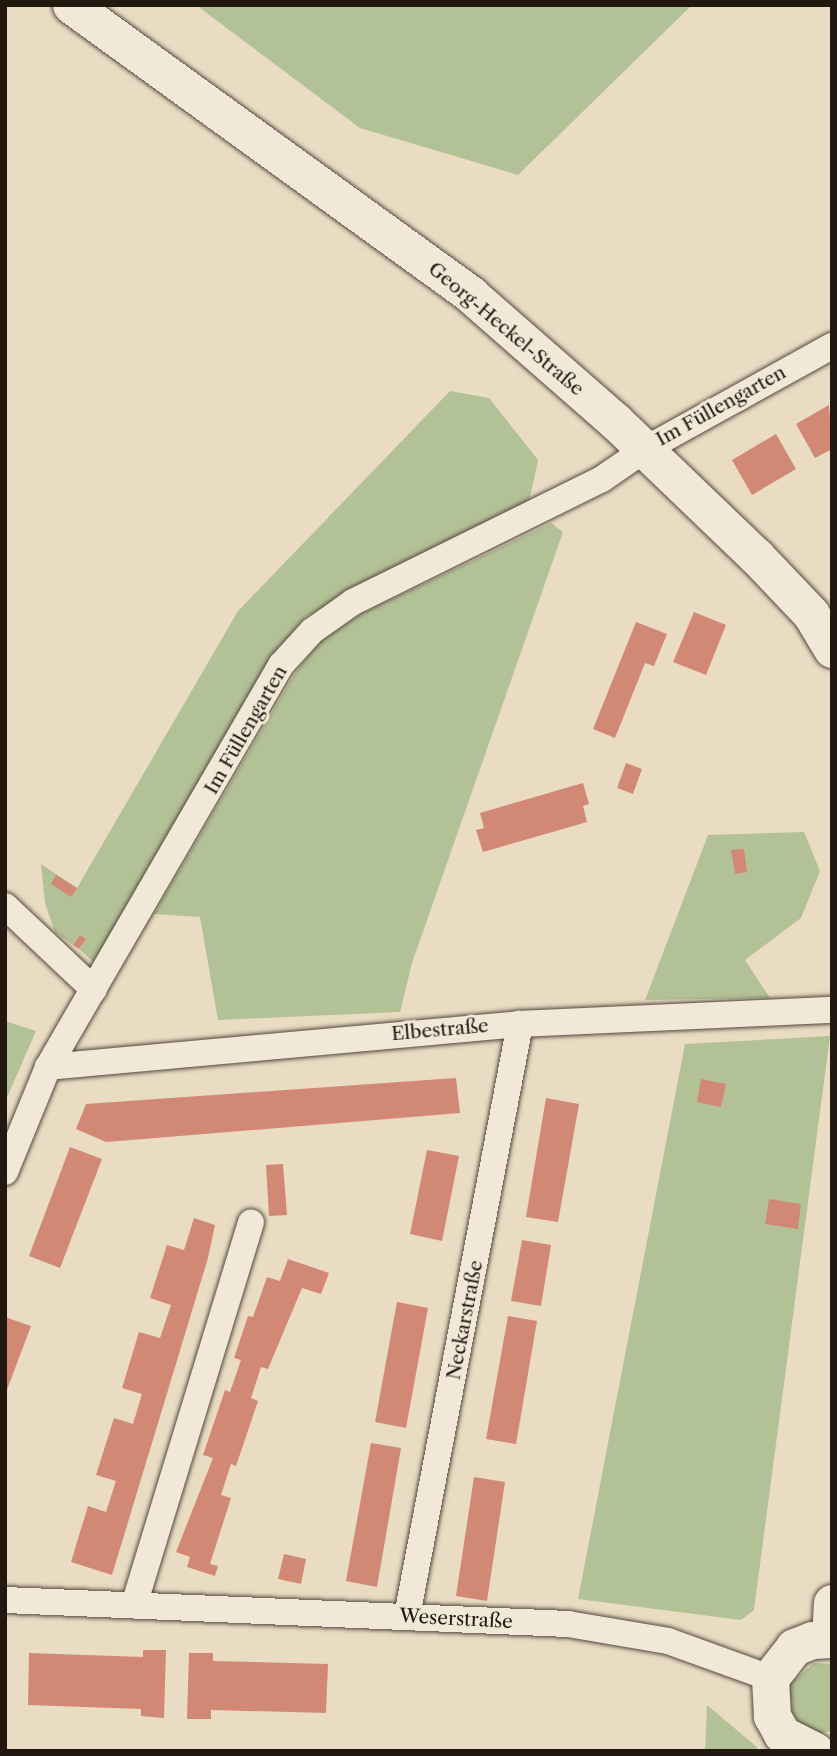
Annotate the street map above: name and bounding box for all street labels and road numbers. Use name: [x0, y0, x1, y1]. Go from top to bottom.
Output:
street label: Georg-Heckel-Straße: [424, 257, 588, 401]
street label: Im Füllengarten: [652, 361, 790, 451]
street label: Im Füllengarten: [200, 662, 292, 798]
street label: Elbestraße: [390, 1014, 490, 1046]
street label: Neckarstraße: [442, 1258, 488, 1382]
street label: Weserstraße: [399, 1605, 513, 1633]

